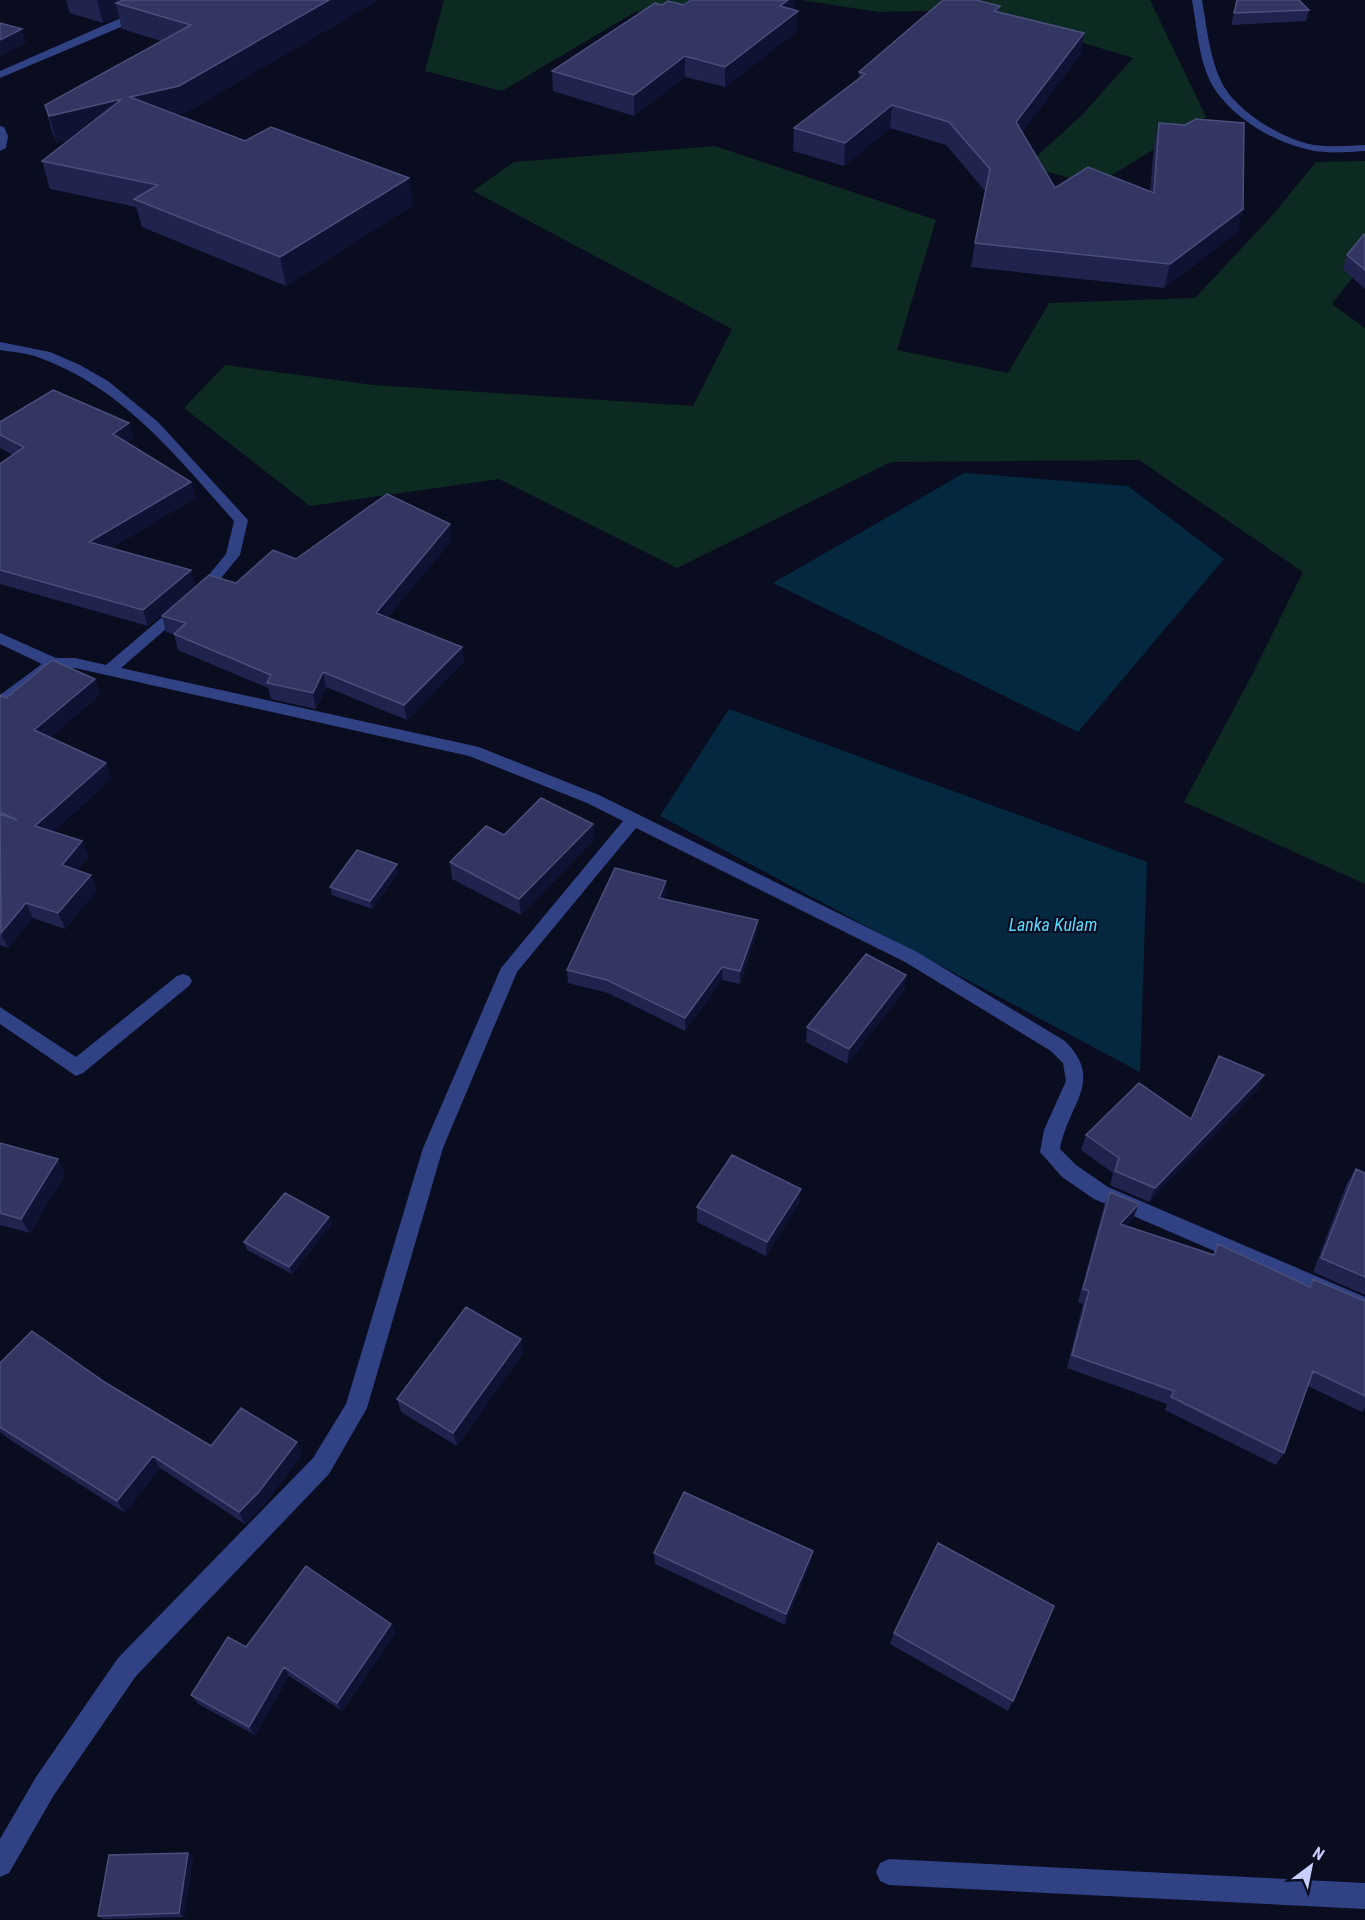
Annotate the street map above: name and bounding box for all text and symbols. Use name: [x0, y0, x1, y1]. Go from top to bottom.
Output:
water label: Lanka Kulam: [1009, 914, 1097, 935]
north arrow: [1281, 1836, 1341, 1896]
text: N: [1309, 1843, 1328, 1864]

